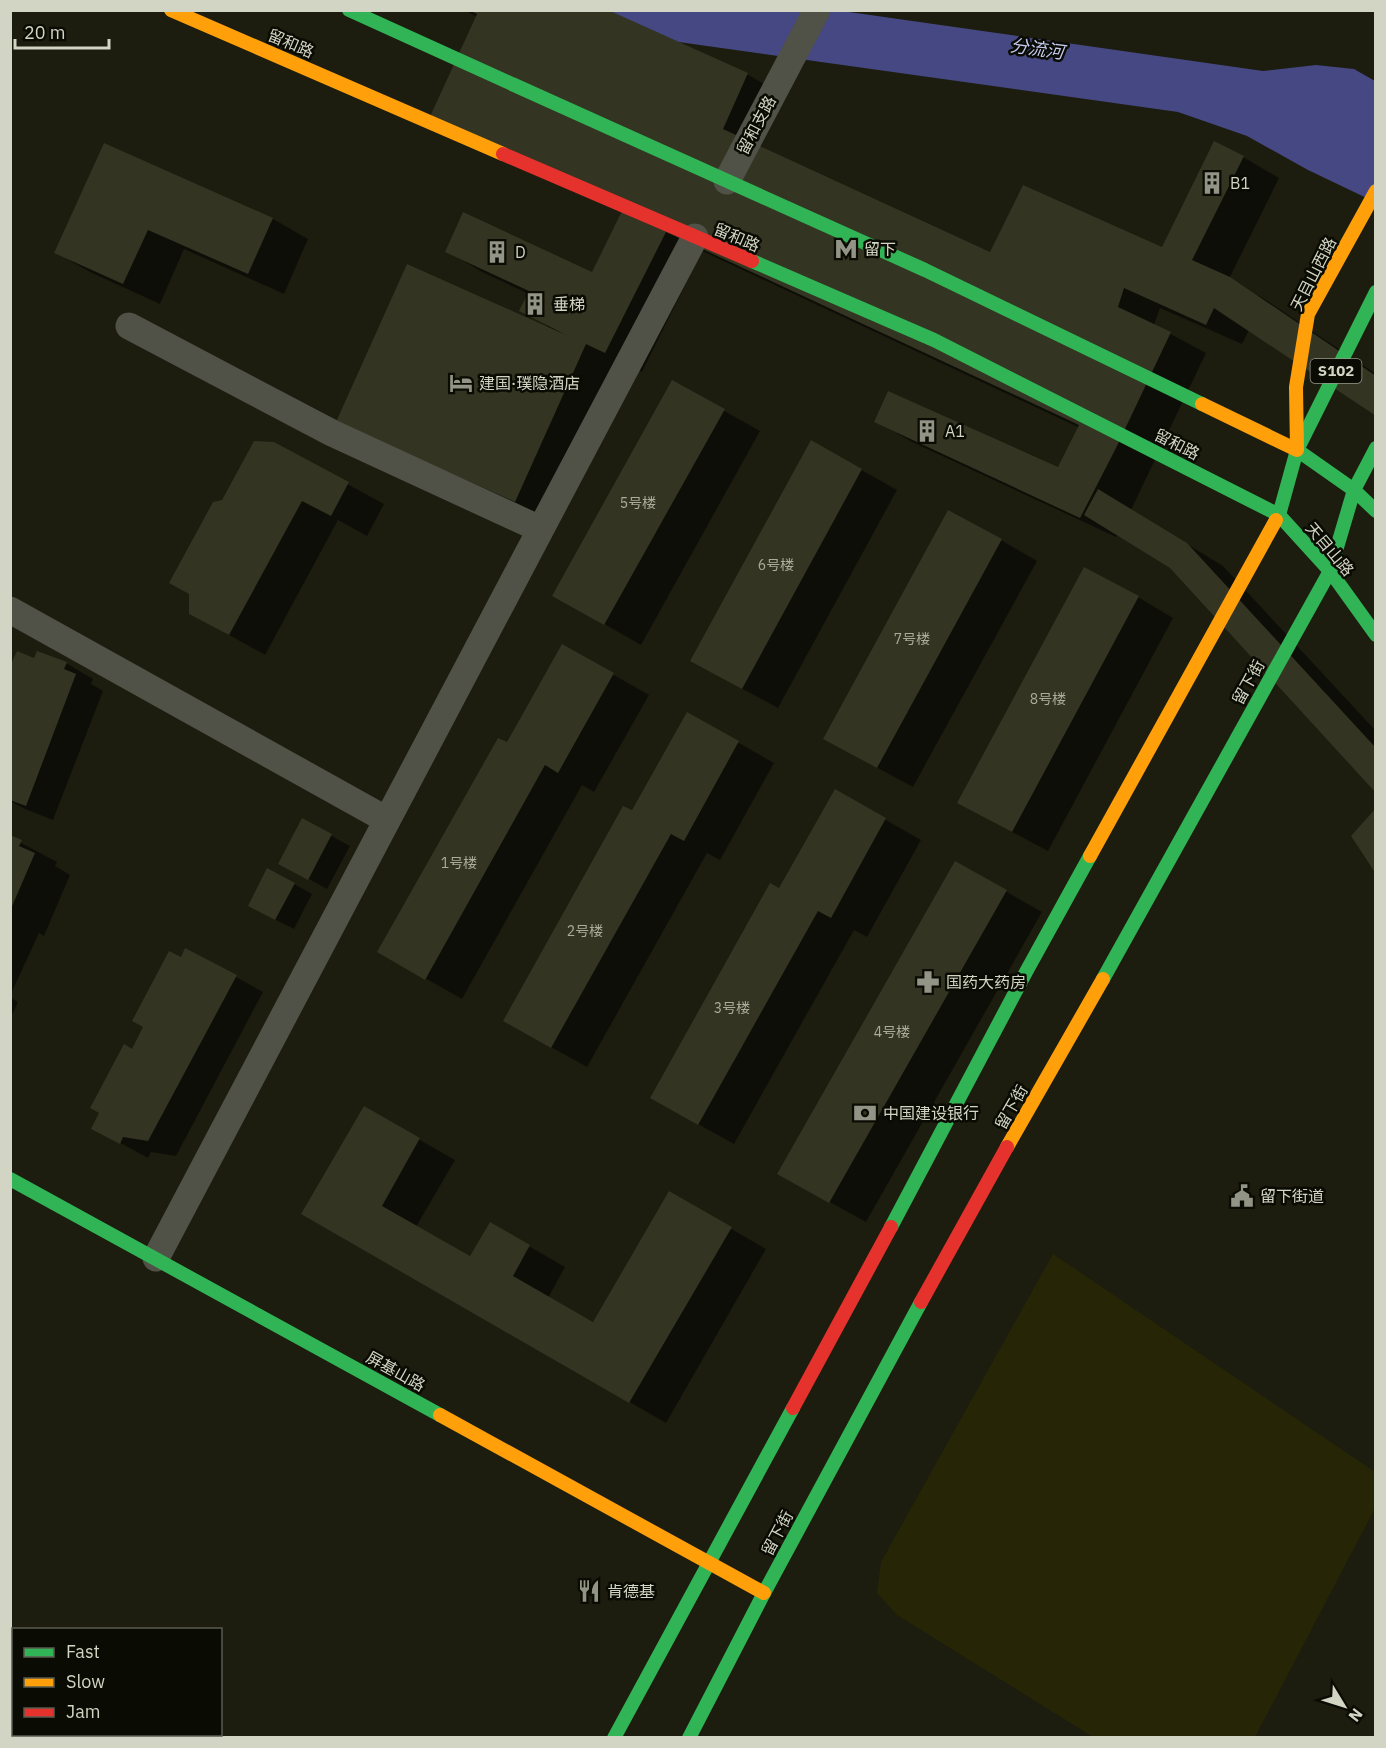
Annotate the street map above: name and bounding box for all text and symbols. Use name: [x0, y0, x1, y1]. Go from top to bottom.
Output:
scale bar: [15, 12, 110, 50]
text: 20 m: [24, 21, 66, 44]
street label: 留和路: [265, 24, 317, 62]
water label: 分流河: [1009, 33, 1068, 64]
street label: 留和支路: [732, 92, 780, 158]
building icon: B1: [1199, 170, 1225, 196]
place label: B1: [1230, 173, 1250, 193]
street label: 留和路: [711, 218, 763, 256]
street label: 天目山西路: [1286, 234, 1340, 314]
metro station icon: 留下: [833, 236, 859, 262]
building icon: D: [484, 239, 510, 265]
place label: 留下: [864, 239, 896, 259]
place label: D: [515, 242, 526, 262]
building icon: 垂梯: [522, 291, 548, 317]
place label: 垂梯: [553, 294, 585, 314]
road number: S102: [1310, 359, 1362, 383]
hotel icon: 建国·璞隐酒店: [448, 370, 474, 396]
place label: 建国·璞隐酒店: [479, 373, 580, 393]
building icon: A1: [914, 418, 940, 444]
place label: A1: [945, 421, 965, 441]
street label: 留和路: [1151, 424, 1203, 464]
house number: 5号楼: [620, 494, 656, 512]
street label: 天目山路: [1302, 518, 1358, 580]
house number: 6号楼: [758, 556, 794, 574]
house number: 7号楼: [894, 630, 930, 648]
street label: 留下街: [1228, 656, 1268, 708]
house number: 8号楼: [1030, 690, 1066, 708]
house number: 1号楼: [441, 854, 477, 872]
house number: 2号楼: [567, 922, 603, 940]
pharmacy icon: 国药大药房: [915, 969, 941, 995]
place label: 国药大药房: [946, 972, 1026, 992]
house number: 3号楼: [714, 999, 750, 1017]
house number: 4号楼: [874, 1023, 910, 1041]
street label: 留下街: [990, 1081, 1032, 1133]
bank icon: 中国建设银行: [852, 1100, 878, 1126]
place label: 中国建设银行: [883, 1103, 979, 1123]
public building icon: 留下街道: [1229, 1183, 1255, 1209]
place label: 留下街道: [1260, 1186, 1324, 1206]
street label: 屏基山路: [363, 1347, 429, 1395]
street label: 留下街: [757, 1507, 797, 1559]
restaurant icon: 肯德基: [576, 1578, 602, 1604]
place label: 肯德基: [607, 1581, 655, 1601]
legend: [12, 1628, 222, 1736]
text: Fast: [66, 1640, 100, 1663]
text: Slow: [66, 1670, 105, 1693]
north arrow: [1314, 1676, 1374, 1736]
text: Jam: [66, 1700, 101, 1723]
text: N: [1344, 1705, 1367, 1726]

